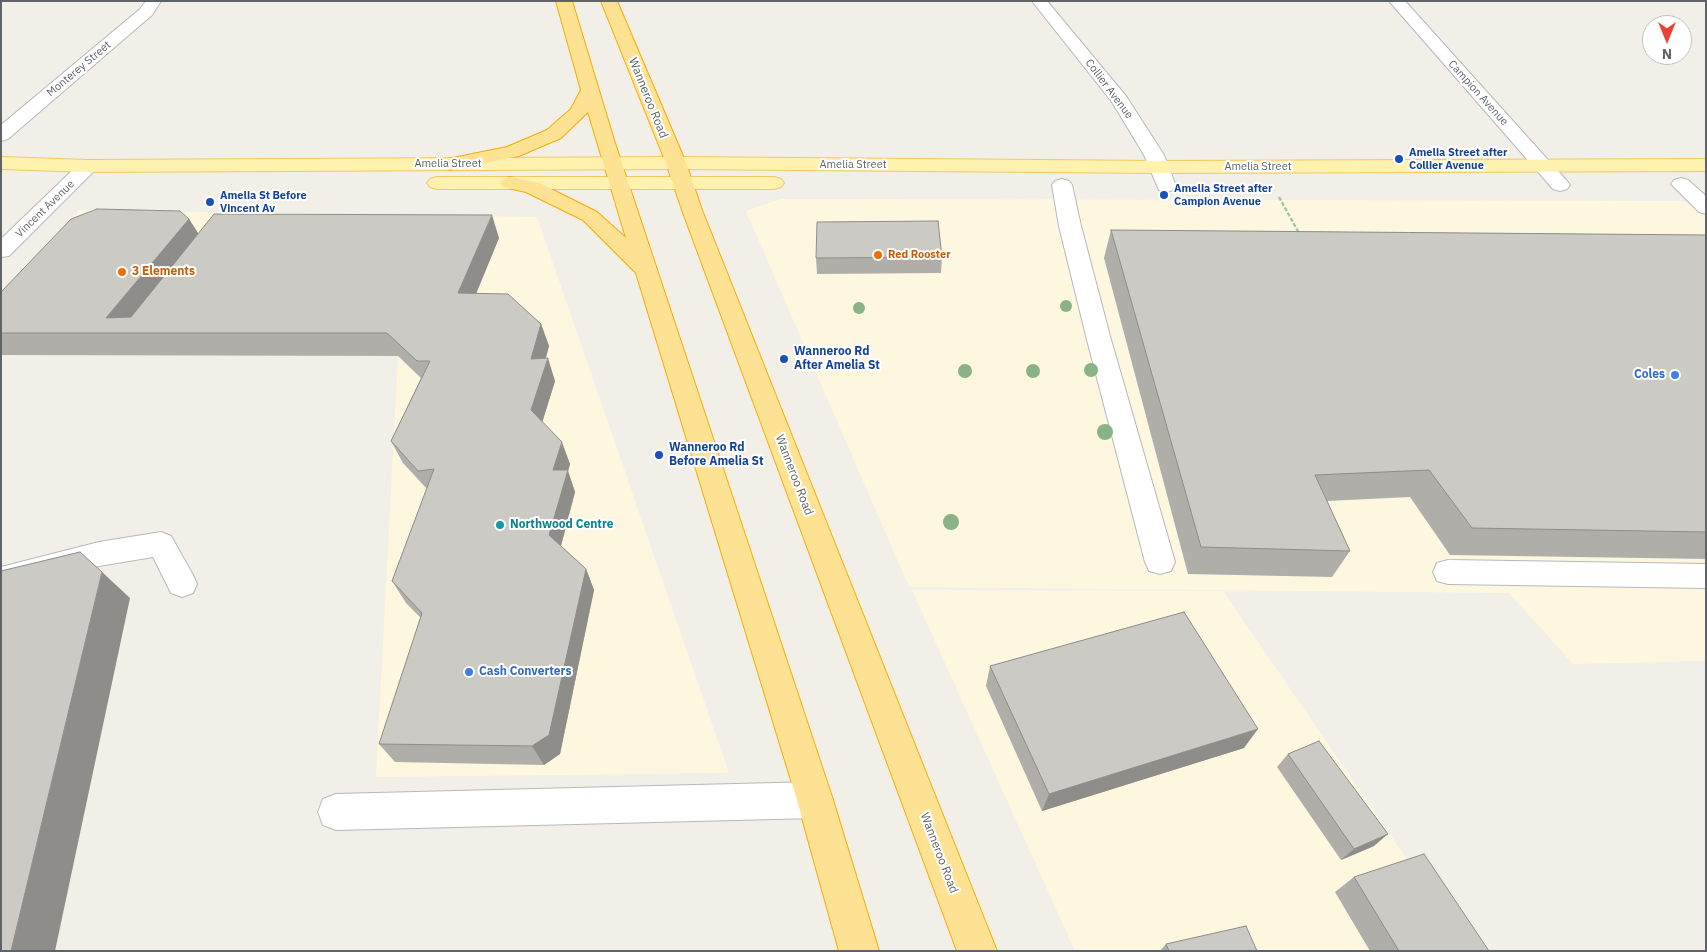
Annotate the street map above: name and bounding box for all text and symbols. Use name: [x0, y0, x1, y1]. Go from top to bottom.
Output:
north arrow: [1642, 15, 1692, 65]
street label: Monterey Street: [44, 38, 114, 100]
text: N: [1662, 45, 1672, 63]
street label: Wanneroo Road: [625, 56, 671, 140]
street label: Collier Avenue: [1082, 57, 1136, 121]
street label: Campion Avenue: [1445, 58, 1511, 128]
place label: Amelia Street after Collier Avenue: [1409, 146, 1507, 172]
marker: Amelia Street after Collier Avenue: [1393, 153, 1405, 165]
street label: Amelia Street: [414, 157, 482, 171]
street label: Amelia Street: [819, 158, 887, 172]
street label: Amelia Street: [1224, 160, 1292, 174]
street label: Vincent Avenue: [13, 178, 77, 240]
place label: Amelia Street after Campion Avenue: [1174, 182, 1272, 208]
place label: Amelia St Before Vincent Av: [220, 189, 307, 215]
marker: Amelia Street after Campion Avenue: [1158, 189, 1170, 201]
marker: Amelia St Before Vincent Av: [204, 196, 216, 208]
place label: Red Rooster: [888, 248, 951, 262]
marker: Red Rooster: [872, 249, 884, 261]
place label: 3 Elements: [132, 265, 195, 279]
marker: 3 Elements: [116, 266, 128, 278]
place label: Wanneroo Rd After Amelia St: [794, 345, 880, 373]
marker: Wanneroo Rd After Amelia St: [778, 353, 790, 365]
place label: Coles: [1634, 368, 1665, 382]
marker: Coles: [1669, 369, 1681, 381]
street label: Wanneroo Road: [772, 433, 816, 517]
place label: Wanneroo Rd Before Amelia St: [669, 441, 764, 469]
marker: Wanneroo Rd Before Amelia St: [653, 449, 665, 461]
place label: Northwood Centre: [510, 518, 613, 532]
marker: Northwood Centre: [494, 519, 506, 531]
place label: Cash Converters: [479, 665, 571, 679]
marker: Cash Converters: [463, 666, 475, 678]
street label: Wanneroo Road: [917, 811, 961, 895]

